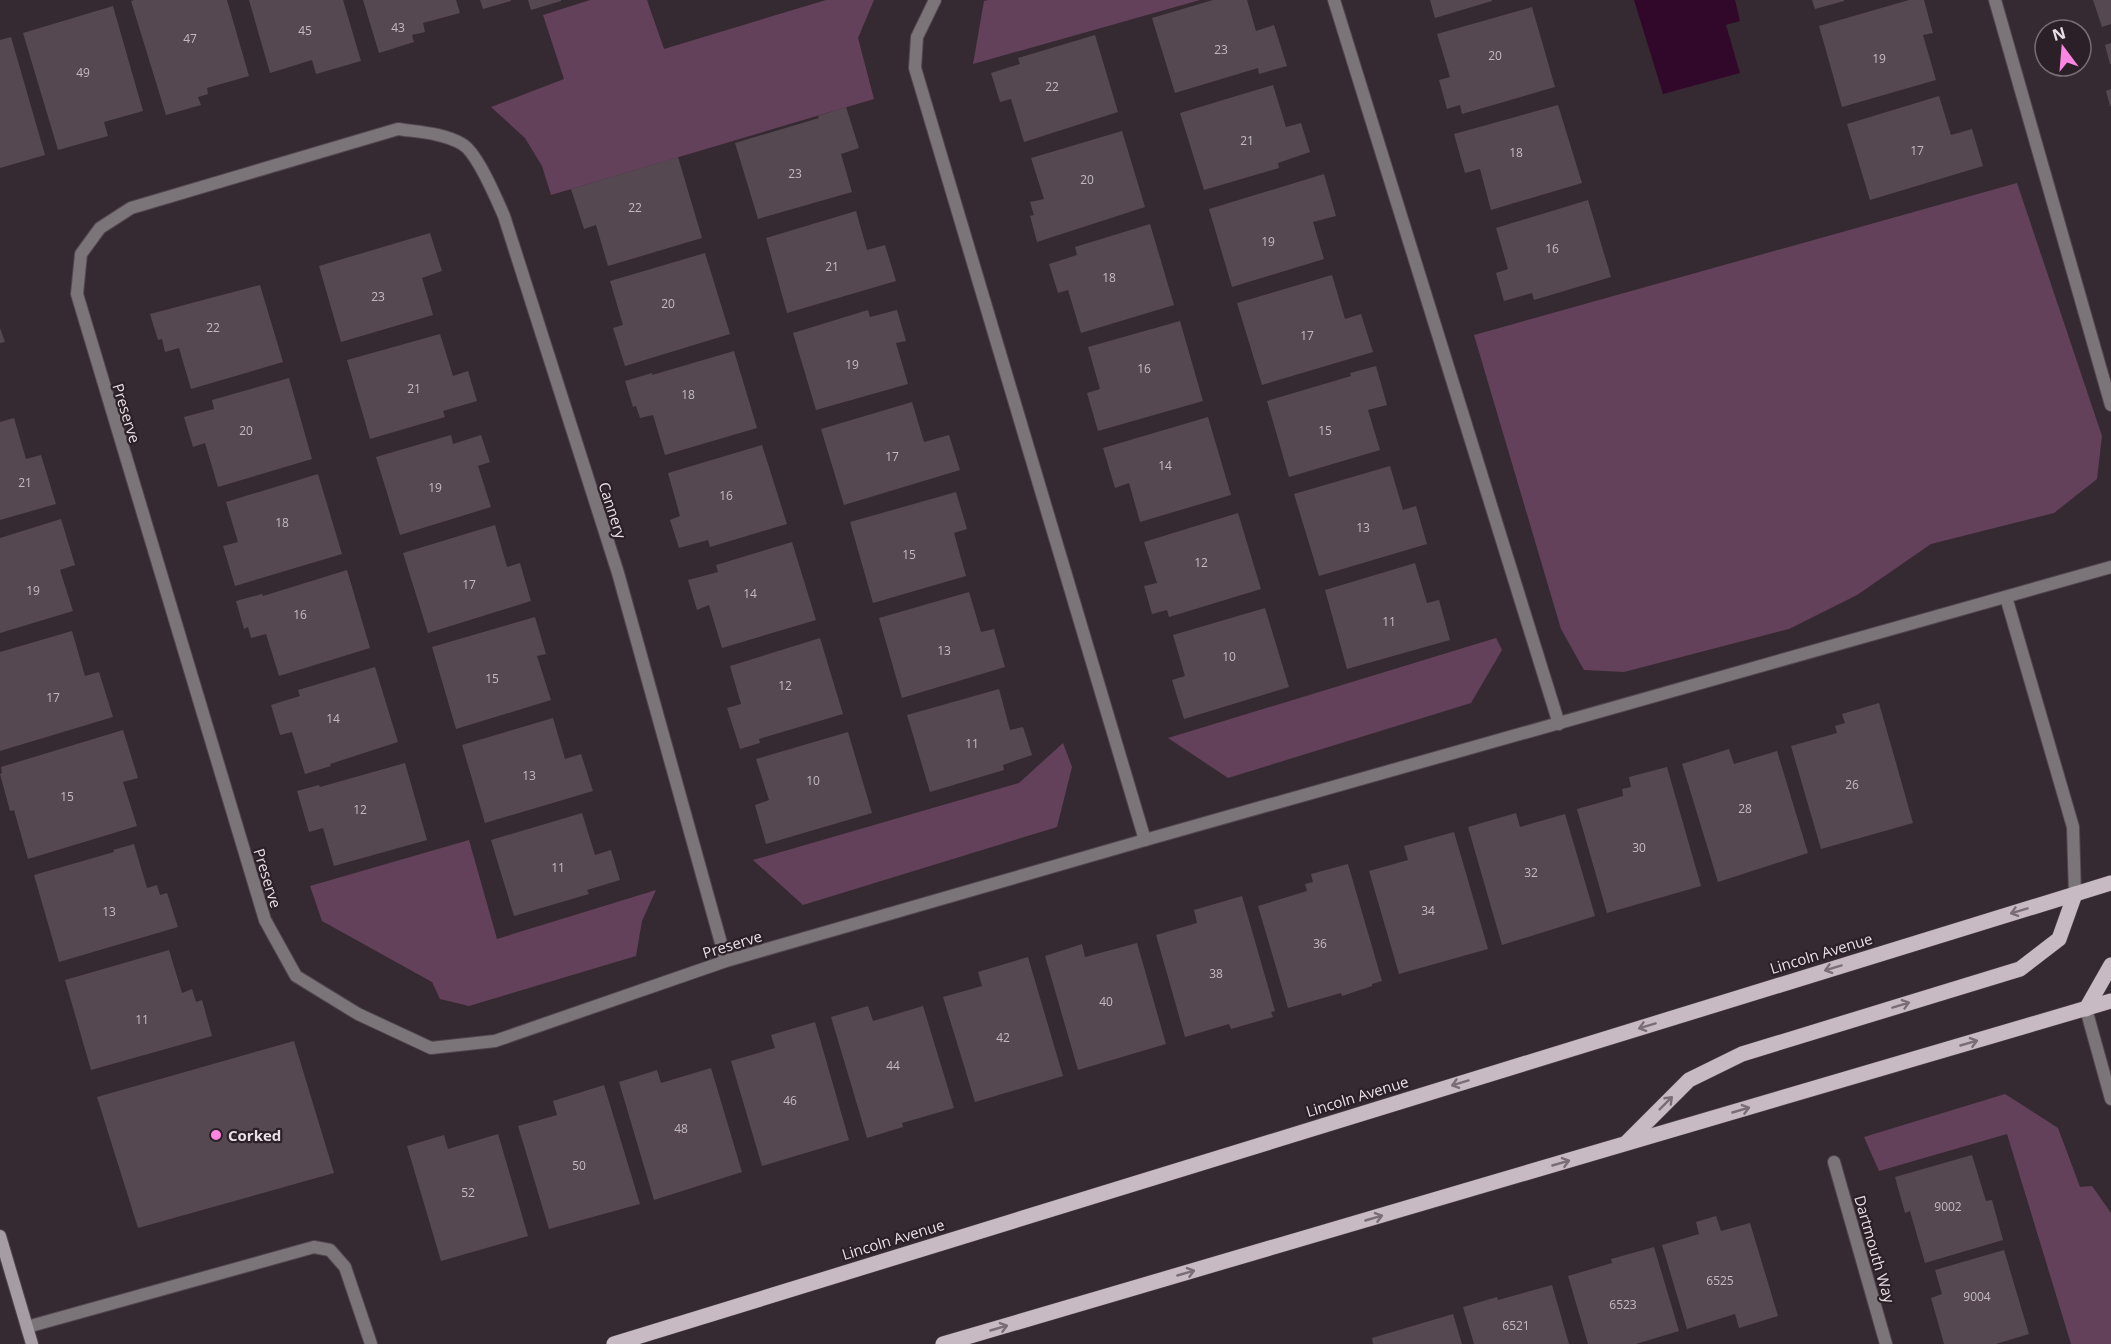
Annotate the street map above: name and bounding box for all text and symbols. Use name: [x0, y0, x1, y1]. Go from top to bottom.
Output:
north arrow: [2033, 18, 2093, 78]
house number: 43: [391, 19, 405, 36]
text: N: [2050, 21, 2068, 46]
house number: 45: [298, 22, 312, 39]
house number: 47: [183, 30, 197, 47]
house number: 23: [1214, 41, 1228, 58]
house number: 20: [1488, 47, 1502, 64]
house number: 19: [1872, 50, 1886, 67]
house number: 49: [76, 64, 90, 81]
house number: 22: [1045, 78, 1059, 95]
house number: 21: [1240, 132, 1254, 149]
house number: 17: [1910, 142, 1924, 159]
house number: 18: [1509, 144, 1523, 161]
house number: 23: [788, 165, 802, 182]
house number: 20: [1080, 171, 1094, 188]
house number: 22: [628, 199, 642, 216]
house number: 19: [1261, 233, 1275, 250]
house number: 16: [1545, 240, 1559, 257]
house number: 21: [825, 258, 839, 275]
house number: 18: [1102, 269, 1116, 286]
house number: 23: [371, 288, 385, 305]
house number: 20: [661, 295, 675, 312]
house number: 22: [206, 319, 220, 336]
house number: 17: [1300, 327, 1314, 344]
house number: 19: [845, 356, 859, 373]
house number: 16: [1137, 360, 1151, 377]
house number: 21: [407, 380, 421, 397]
street label: Preserve: [108, 381, 146, 445]
house number: 18: [681, 386, 695, 403]
house number: 20: [239, 422, 253, 439]
house number: 15: [1318, 422, 1332, 439]
house number: 17: [885, 448, 899, 465]
house number: 14: [1158, 457, 1172, 474]
house number: 21: [18, 474, 32, 491]
house number: 19: [428, 479, 442, 496]
street label: Cannery: [594, 479, 632, 541]
house number: 16: [719, 487, 733, 504]
house number: 18: [275, 514, 289, 531]
house number: 13: [1356, 519, 1370, 536]
house number: 15: [902, 546, 916, 563]
house number: 12: [1194, 554, 1208, 571]
house number: 17: [462, 576, 476, 593]
house number: 19: [26, 582, 40, 599]
house number: 14: [743, 585, 757, 602]
house number: 16: [293, 606, 307, 623]
house number: 11: [1382, 613, 1396, 630]
house number: 13: [937, 642, 951, 659]
house number: 10: [1222, 648, 1236, 665]
house number: 15: [485, 670, 499, 687]
house number: 12: [778, 677, 792, 694]
house number: 17: [46, 689, 60, 706]
house number: 14: [326, 710, 340, 727]
house number: 11: [965, 735, 979, 752]
house number: 13: [522, 767, 536, 784]
house number: 10: [806, 772, 820, 789]
house number: 26: [1845, 776, 1859, 793]
house number: 15: [60, 788, 74, 805]
house number: 28: [1738, 800, 1752, 817]
house number: 12: [353, 801, 367, 818]
house number: 30: [1632, 839, 1646, 856]
street label: Preserve: [249, 846, 287, 910]
house number: 11: [551, 859, 565, 876]
house number: 32: [1524, 864, 1538, 881]
house number: 34: [1421, 902, 1435, 919]
house number: 13: [102, 903, 116, 920]
one-way arrow: [2010, 906, 2029, 917]
street label: Preserve: [700, 925, 764, 963]
street label: Lincoln Avenue: [1767, 928, 1875, 978]
house number: 36: [1313, 935, 1327, 952]
one-way arrow: [1824, 963, 1843, 974]
house number: 38: [1209, 965, 1223, 982]
house number: 40: [1099, 993, 1113, 1010]
one-way arrow: [1891, 999, 1910, 1010]
house number: 11: [135, 1011, 149, 1028]
one-way arrow: [1638, 1021, 1657, 1032]
house number: 42: [996, 1029, 1010, 1046]
one-way arrow: [1959, 1037, 1978, 1048]
house number: 44: [886, 1057, 900, 1074]
street label: Lincoln Avenue: [1303, 1071, 1411, 1121]
one-way arrow: [1451, 1078, 1470, 1089]
house number: 46: [783, 1092, 797, 1109]
one-way arrow: [1658, 1096, 1673, 1111]
one-way arrow: [1731, 1104, 1750, 1115]
house number: 48: [674, 1120, 688, 1137]
place label: Corked: [228, 1125, 281, 1145]
marker: Corked: [209, 1128, 223, 1142]
house number: 50: [572, 1157, 586, 1174]
one-way arrow: [1551, 1157, 1570, 1168]
house number: 52: [461, 1184, 475, 1201]
street label: Dartmouth Way: [1850, 1193, 1900, 1306]
house number: 9002: [1934, 1198, 1962, 1215]
one-way arrow: [1364, 1212, 1383, 1223]
street label: Lincoln Avenue: [839, 1214, 947, 1264]
one-way arrow: [1177, 1267, 1196, 1278]
house number: 6525: [1706, 1272, 1734, 1289]
house number: 9004: [1963, 1288, 1991, 1305]
house number: 6523: [1609, 1296, 1637, 1313]
house number: 6521: [1502, 1317, 1530, 1334]
one-way arrow: [989, 1322, 1008, 1333]

